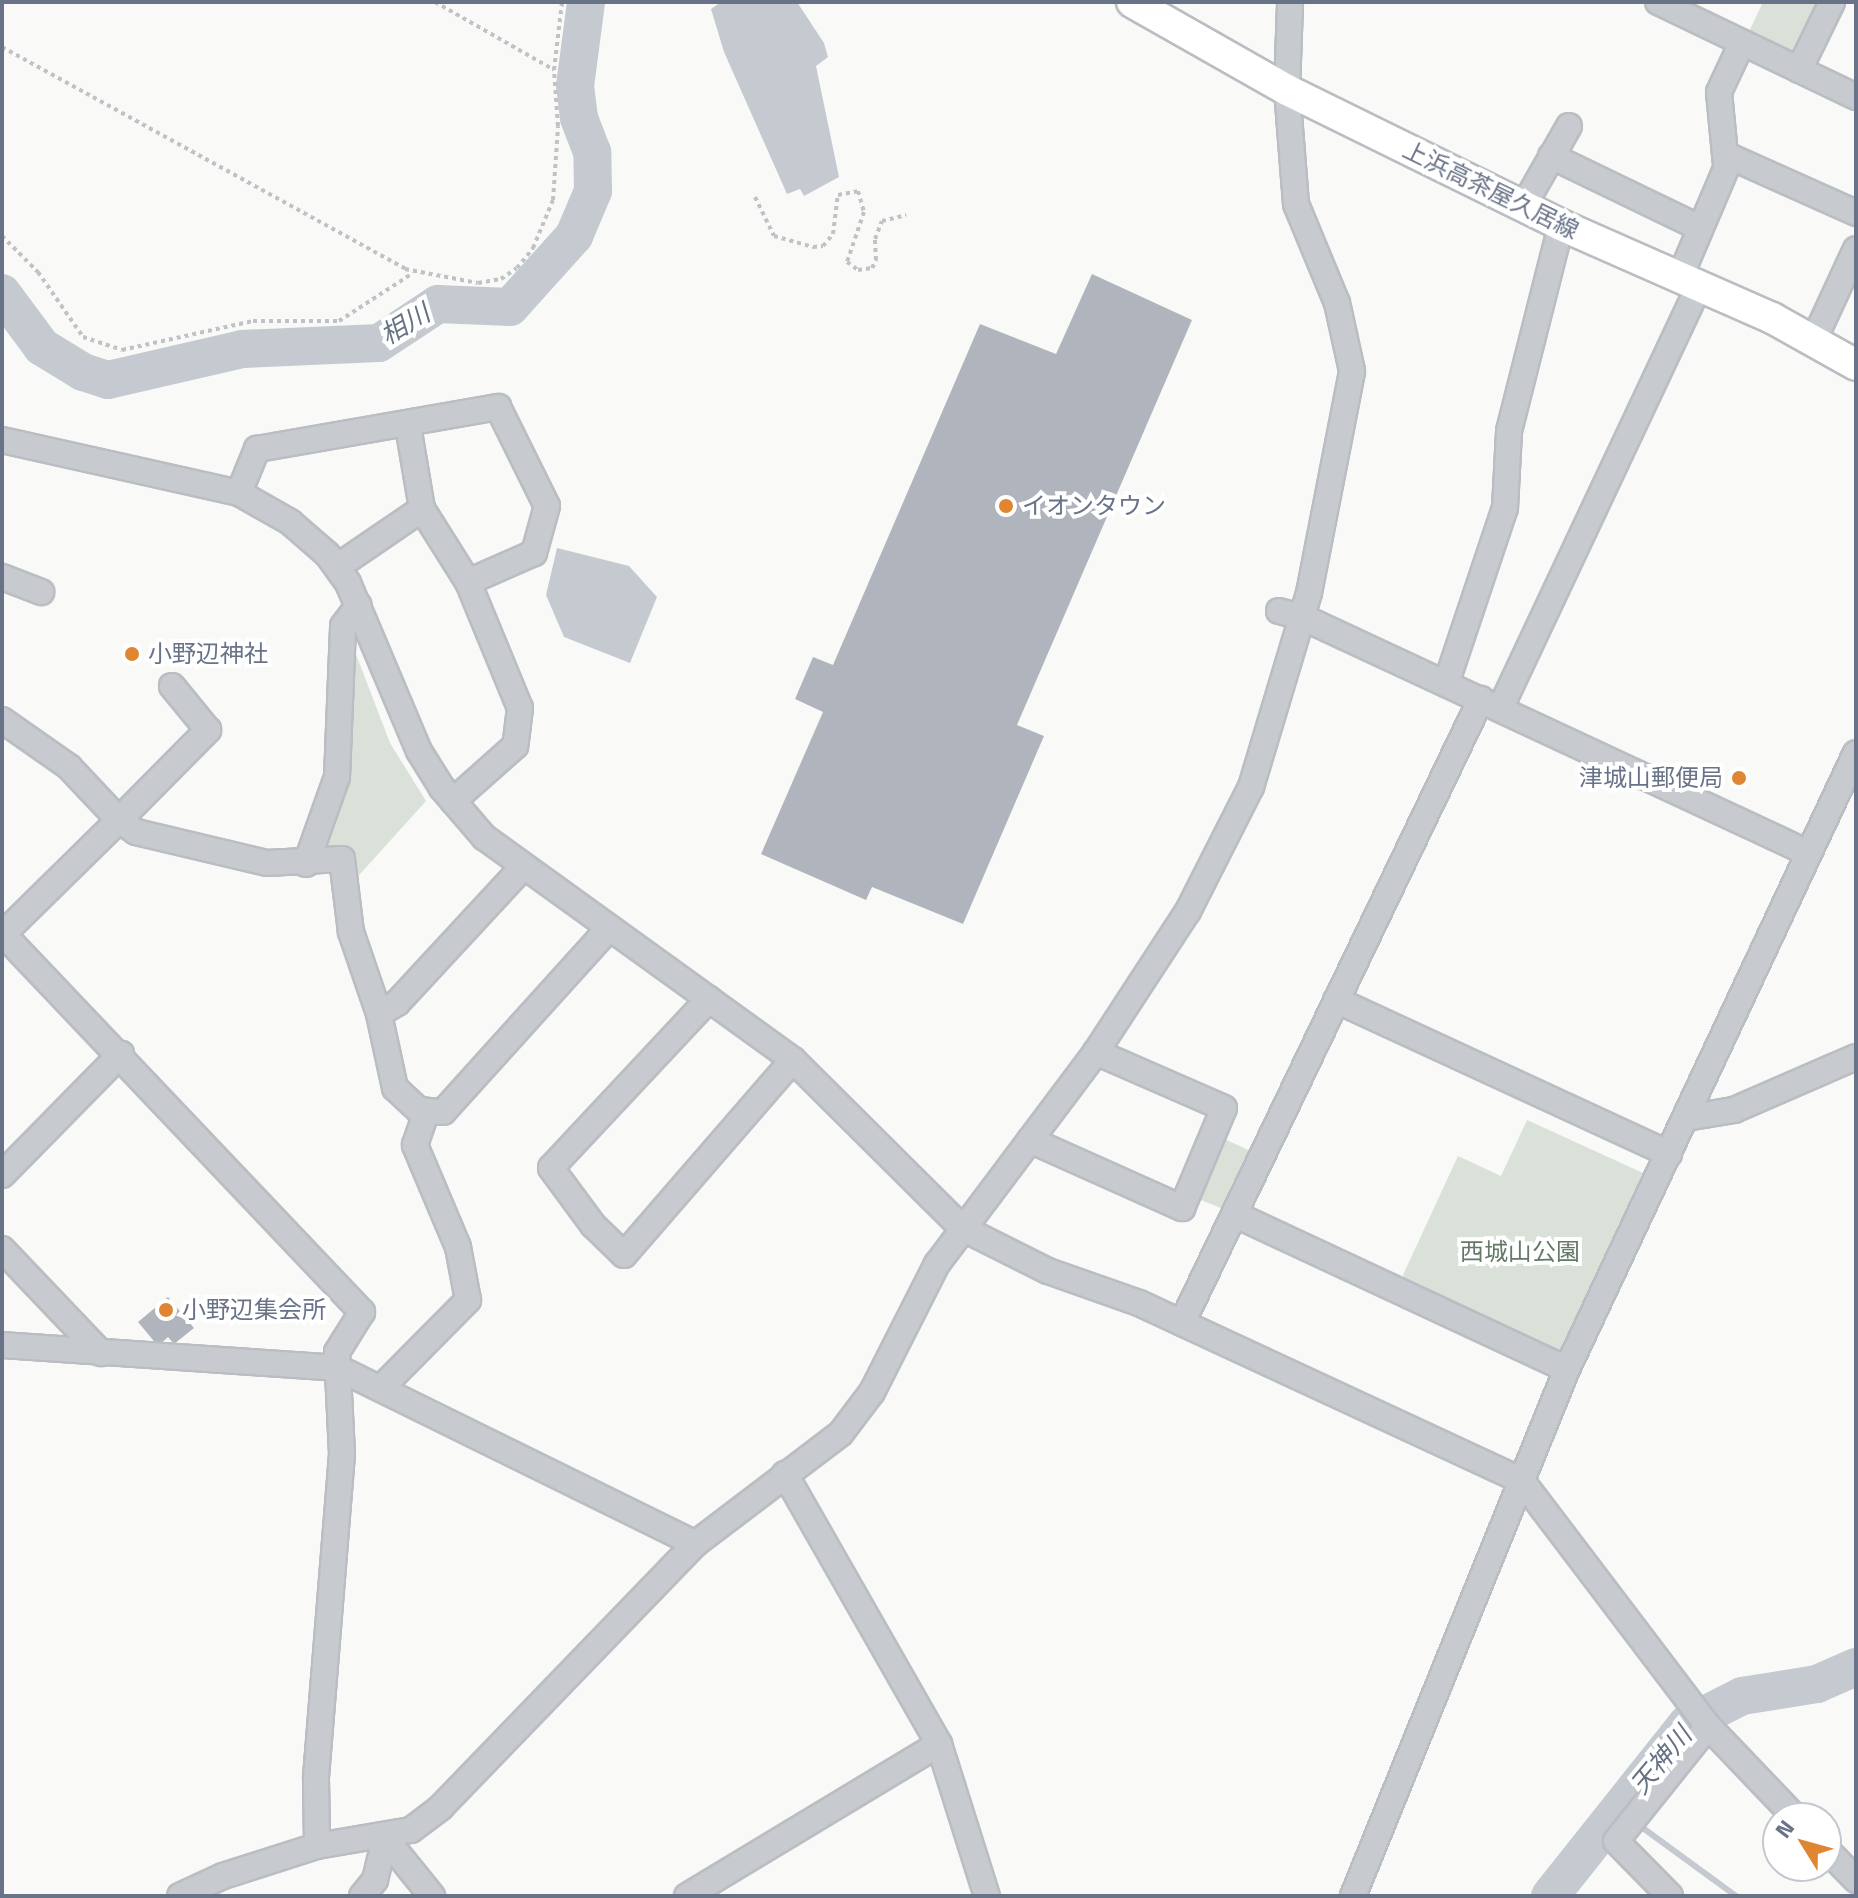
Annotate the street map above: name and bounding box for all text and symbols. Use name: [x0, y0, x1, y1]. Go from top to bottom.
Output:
street label: 上浜高茶屋久居線: [1398, 135, 1584, 245]
water label: 相川: [375, 297, 435, 351]
place label: イオンタウン: [1022, 492, 1166, 520]
marker: イオンタウン: [997, 497, 1015, 515]
place label: 小野辺神社: [148, 640, 268, 668]
marker: 小野辺神社: [123, 645, 141, 663]
place label: 津城山郵便局: [1579, 764, 1723, 792]
marker: 津城山郵便局: [1730, 769, 1748, 787]
park label: 西城山公園: [1460, 1238, 1580, 1266]
place label: 小野辺集会所: [182, 1296, 326, 1324]
marker: 小野辺集会所: [157, 1301, 175, 1319]
water label: 天神川: [1624, 1720, 1698, 1800]
north arrow: [1762, 1802, 1842, 1882]
text: N: [1766, 1812, 1803, 1845]

